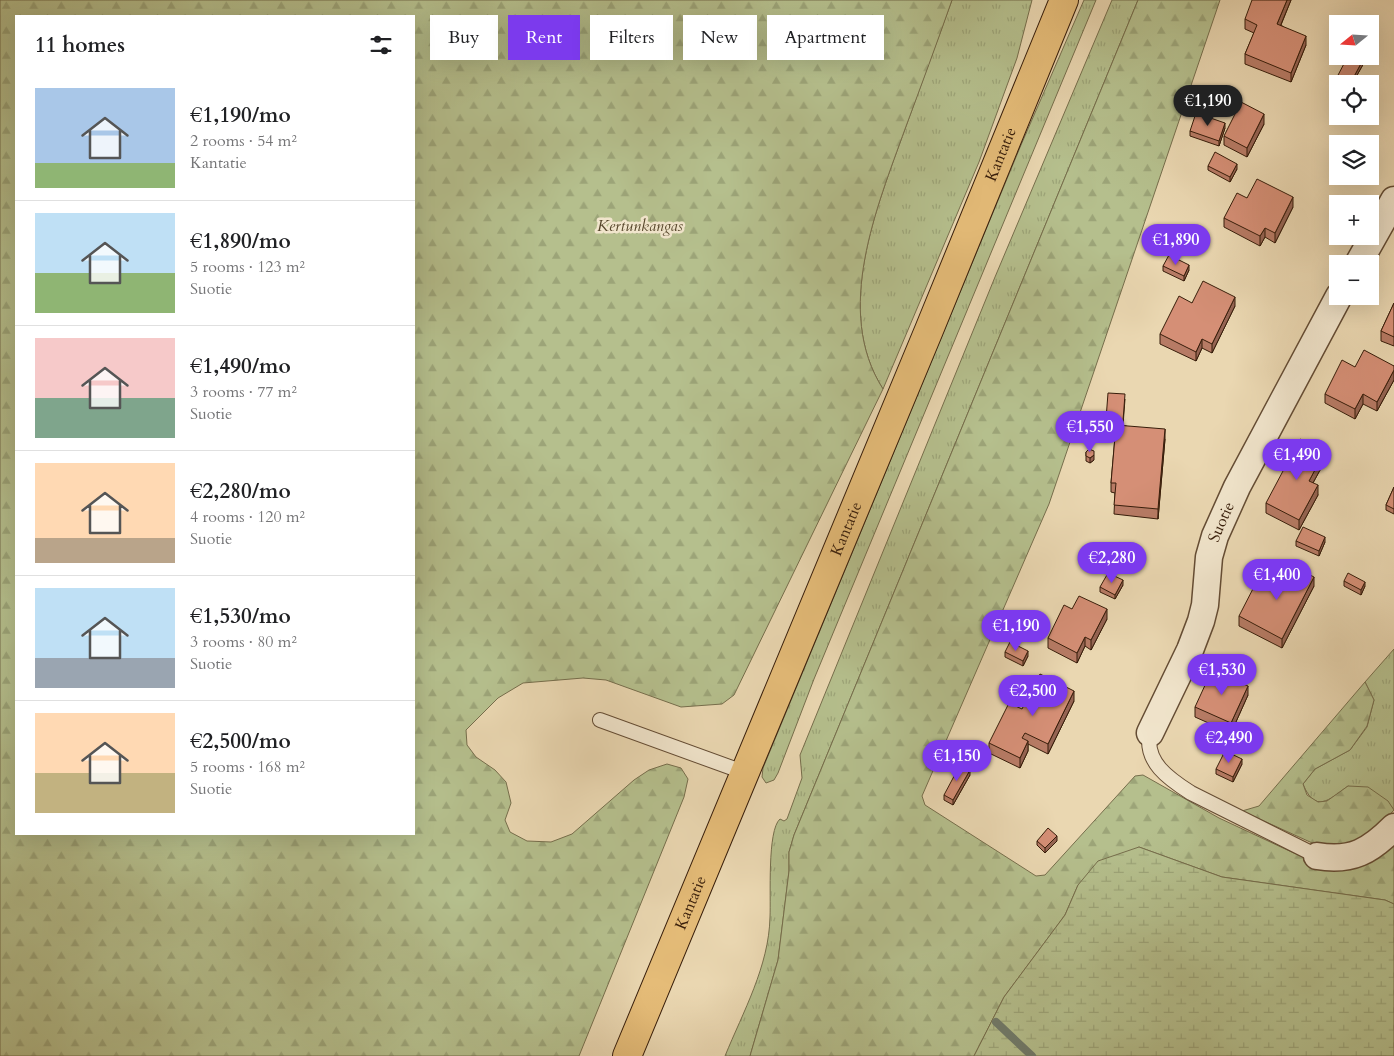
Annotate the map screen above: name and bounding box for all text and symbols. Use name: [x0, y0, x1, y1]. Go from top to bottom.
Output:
chip: Buy: [430, 15, 498, 60]
chip: Rent: [508, 15, 580, 60]
chip: Filters: [590, 15, 673, 60]
chip: New: [683, 15, 757, 60]
chip: Apartment: [767, 15, 884, 60]
north arrow: [1329, 15, 1379, 65]
map controls: [1329, 15, 1379, 305]
text: 11 homes: [35, 31, 125, 60]
icon: filters: [367, 31, 395, 59]
button: locate: [1329, 75, 1379, 125]
pin: €1,190: [1167, 84, 1249, 127]
text: €1,190: [1185, 90, 1232, 112]
text: €1,190/mo: [190, 101, 291, 130]
icon: home: [75, 108, 135, 168]
street label: Kantatie: [980, 124, 1022, 185]
text: 2 rooms · 54 m²: [190, 130, 297, 152]
button: layers: [1329, 135, 1379, 185]
text: Kantatie: [190, 152, 247, 174]
button: +: [1329, 195, 1379, 245]
park label: Kertunkangas: [597, 215, 684, 237]
pin: €1,890: [1135, 224, 1217, 266]
text: €1,890/mo: [190, 227, 291, 256]
text: €1,890: [1153, 229, 1200, 251]
icon: home: [75, 233, 135, 293]
button: −: [1329, 255, 1379, 305]
text: 5 rooms · 123 m²: [190, 256, 305, 278]
text: Suotie: [190, 278, 232, 300]
text: €1,490/mo: [190, 352, 291, 381]
icon: home: [75, 358, 135, 418]
text: 3 rooms · 77 m²: [190, 381, 297, 403]
text: Suotie: [190, 403, 232, 425]
pin: €1,550: [1049, 410, 1131, 453]
text: €1,550: [1067, 416, 1114, 438]
pin: €1,490: [1256, 438, 1338, 481]
text: €1,490: [1274, 444, 1321, 466]
text: €2,280/mo: [190, 477, 291, 506]
icon: home: [75, 483, 135, 543]
street label: Kantatie: [825, 498, 867, 559]
street label: Suotie: [1203, 498, 1240, 545]
text: 4 rooms · 120 m²: [190, 506, 305, 528]
text: Suotie: [190, 528, 232, 550]
pin: €2,280: [1071, 542, 1153, 584]
text: €2,280: [1089, 547, 1136, 569]
pin: €1,400: [1236, 558, 1318, 601]
text: €1,400: [1254, 564, 1301, 586]
text: €1,530/mo: [190, 602, 291, 631]
icon: home: [75, 608, 135, 668]
pin: €1,190: [975, 610, 1057, 652]
text: €1,190: [993, 615, 1040, 637]
text: 3 rooms · 80 m²: [190, 631, 297, 653]
text: Suotie: [190, 653, 232, 675]
pin: €1,530: [1181, 654, 1263, 696]
text: €1,530: [1199, 659, 1246, 681]
pin: €2,500: [992, 674, 1074, 717]
text: €2,500: [1010, 680, 1057, 702]
pin: €2,490: [1188, 722, 1270, 764]
text: €2,500/mo: [190, 727, 291, 756]
text: €2,490: [1206, 727, 1253, 749]
icon: home: [75, 733, 135, 793]
pin: €1,150: [916, 740, 998, 782]
text: €1,150: [934, 745, 981, 767]
text: 5 rooms · 168 m²: [190, 756, 305, 778]
text: Suotie: [190, 778, 232, 800]
street label: Kantatie: [670, 872, 712, 933]

